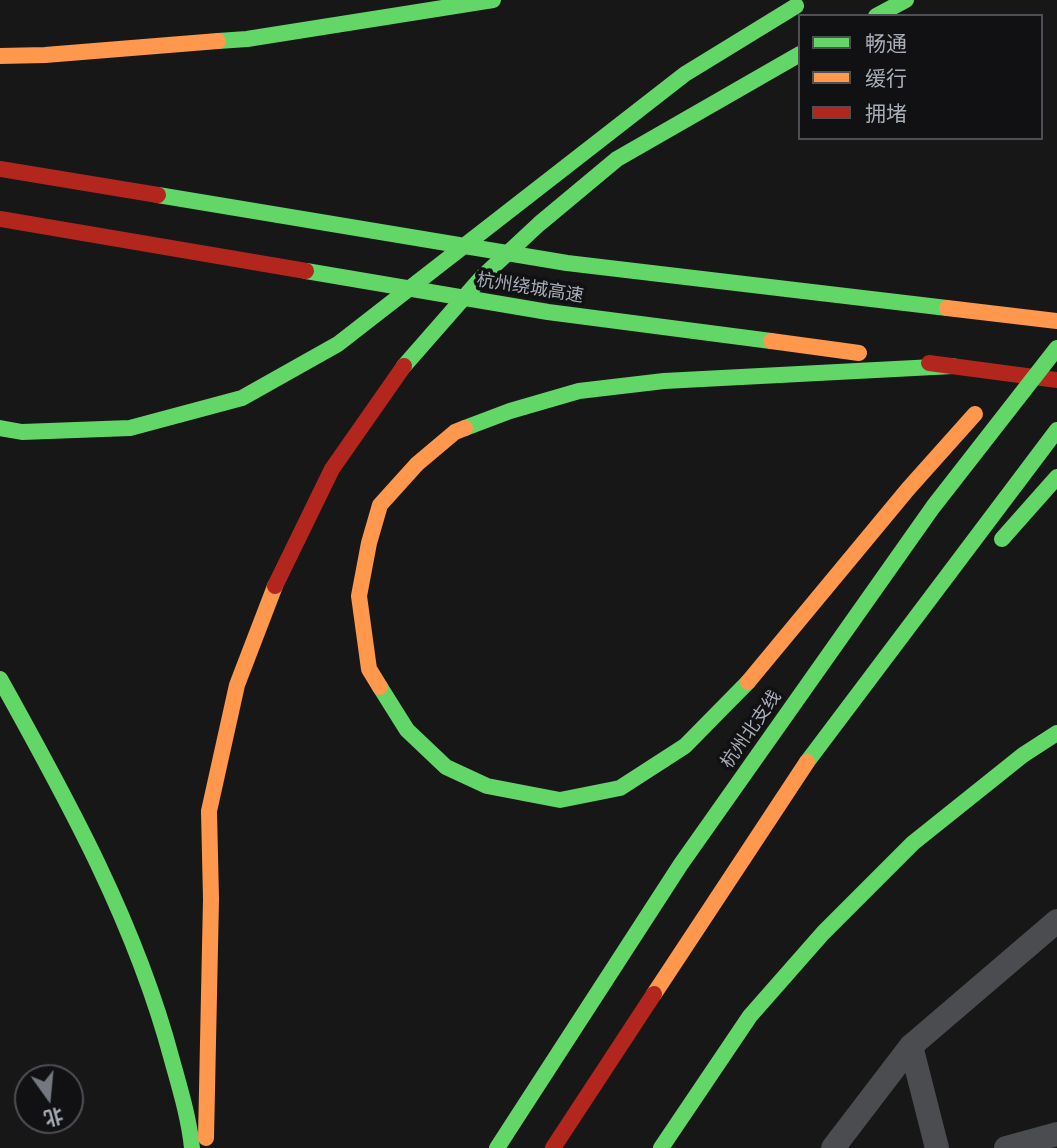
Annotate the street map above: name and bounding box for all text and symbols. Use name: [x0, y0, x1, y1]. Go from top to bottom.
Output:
legend: [798, 14, 1043, 140]
text: 畅通: [865, 27, 907, 59]
text: 缓行: [865, 62, 907, 94]
text: 拥堵: [865, 97, 907, 129]
street label: 杭州绕城高速: [475, 270, 585, 308]
street label: 杭州北支线: [717, 687, 787, 773]
north arrow: [14, 1064, 84, 1134]
text: 北: [41, 1101, 67, 1134]

